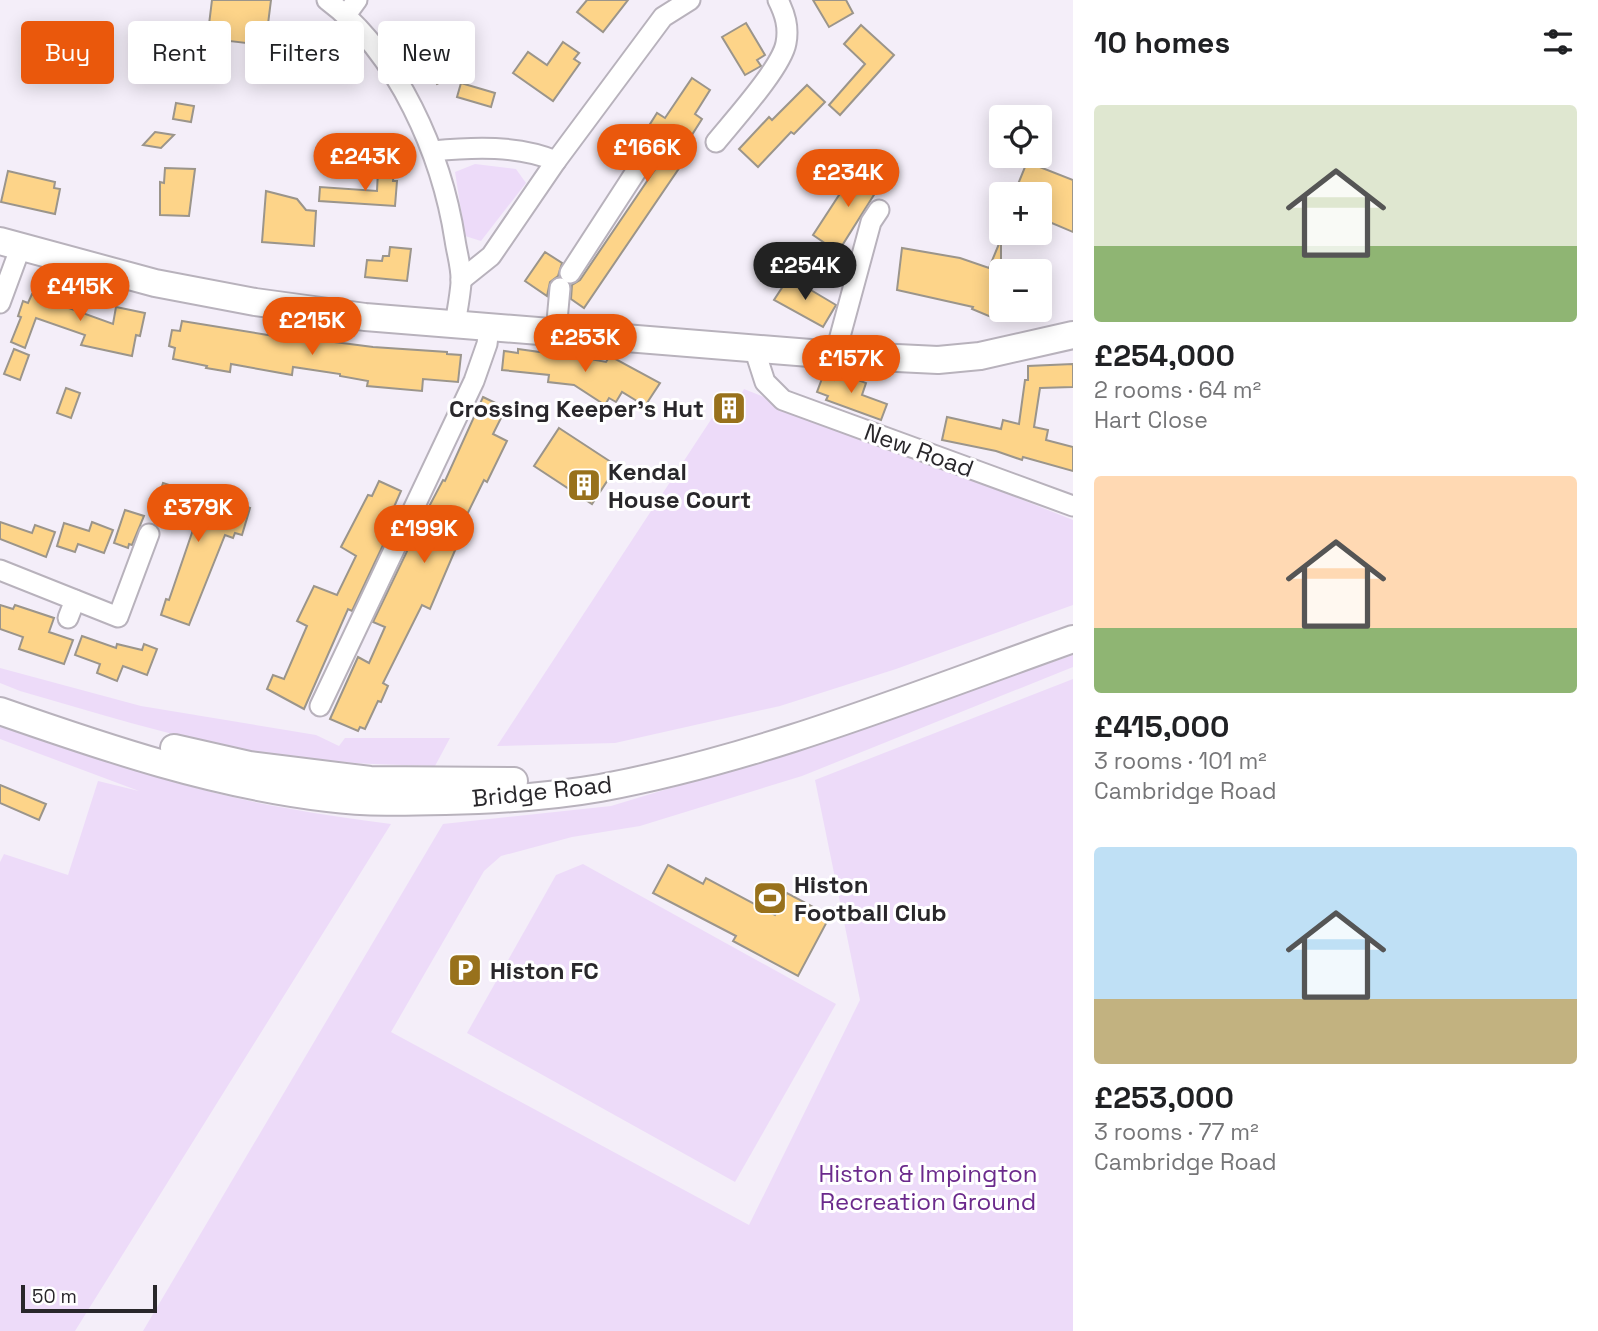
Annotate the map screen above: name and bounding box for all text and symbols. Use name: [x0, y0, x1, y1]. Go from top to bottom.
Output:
chip: Buy: [21, 21, 114, 84]
chip: Rent: [128, 21, 231, 84]
chip: Filters: [245, 21, 364, 84]
chip: New: [378, 21, 475, 84]
text: 10 homes: [1094, 23, 1230, 62]
icon: filters: [1539, 23, 1577, 61]
map controls: [989, 105, 1052, 322]
button: locate: [989, 105, 1052, 168]
pin: £166K: [598, 124, 696, 184]
text: £166K: [613, 132, 681, 162]
pin: £243K: [316, 134, 414, 193]
text: £243K: [330, 141, 400, 171]
pin: £234K: [799, 150, 897, 209]
icon: home: [1273, 150, 1399, 276]
text: £234K: [812, 157, 884, 187]
button: +: [989, 182, 1052, 245]
pin: £254K: [756, 243, 854, 302]
text: £254K: [769, 250, 841, 280]
button: −: [989, 259, 1052, 322]
pin: £415K: [31, 264, 129, 323]
text: £415K: [46, 271, 114, 301]
pin: £215K: [263, 298, 361, 357]
text: £215K: [279, 305, 345, 335]
pin: £253K: [536, 314, 634, 374]
text: £253K: [550, 322, 620, 352]
pin: £157K: [802, 336, 900, 395]
text: £254,000: [1094, 336, 1235, 375]
text: £157K: [818, 343, 884, 373]
text: 2 rooms · 64 m²: [1094, 375, 1261, 405]
building icon: Crossing Keeper's Hut: [710, 389, 748, 427]
place label: Crossing Keeper's Hut: [449, 393, 704, 424]
text: Hart Close: [1094, 405, 1208, 435]
street label: New Road: [860, 416, 978, 484]
place label: Kendal House Court: [608, 456, 751, 515]
building icon: Kendal House Court: [565, 466, 603, 504]
pin: £379K: [149, 484, 247, 544]
text: £379K: [163, 492, 233, 522]
pin: £199K: [375, 505, 473, 565]
text: £199K: [390, 513, 458, 543]
icon: home: [1273, 521, 1399, 647]
text: £415,000: [1094, 707, 1229, 746]
text: 3 rooms · 101 m²: [1094, 746, 1267, 776]
street label: Bridge Road: [470, 768, 614, 814]
text: Cambridge Road: [1094, 776, 1276, 806]
place label: Histon Football Club: [794, 869, 947, 928]
sports icon: Histon Football Club: [751, 879, 789, 917]
icon: home: [1273, 892, 1399, 1018]
parking icon: Histon FC: [446, 951, 484, 989]
place label: Histon FC: [490, 955, 599, 986]
text: £253,000: [1094, 1078, 1234, 1117]
text: 3 rooms · 77 m²: [1094, 1117, 1259, 1147]
text: Cambridge Road: [1094, 1147, 1276, 1177]
park label: Histon & Impington Recreation Ground: [818, 1158, 1038, 1217]
scale bar: [21, 1282, 158, 1314]
text: 50 m: [32, 1284, 77, 1309]

